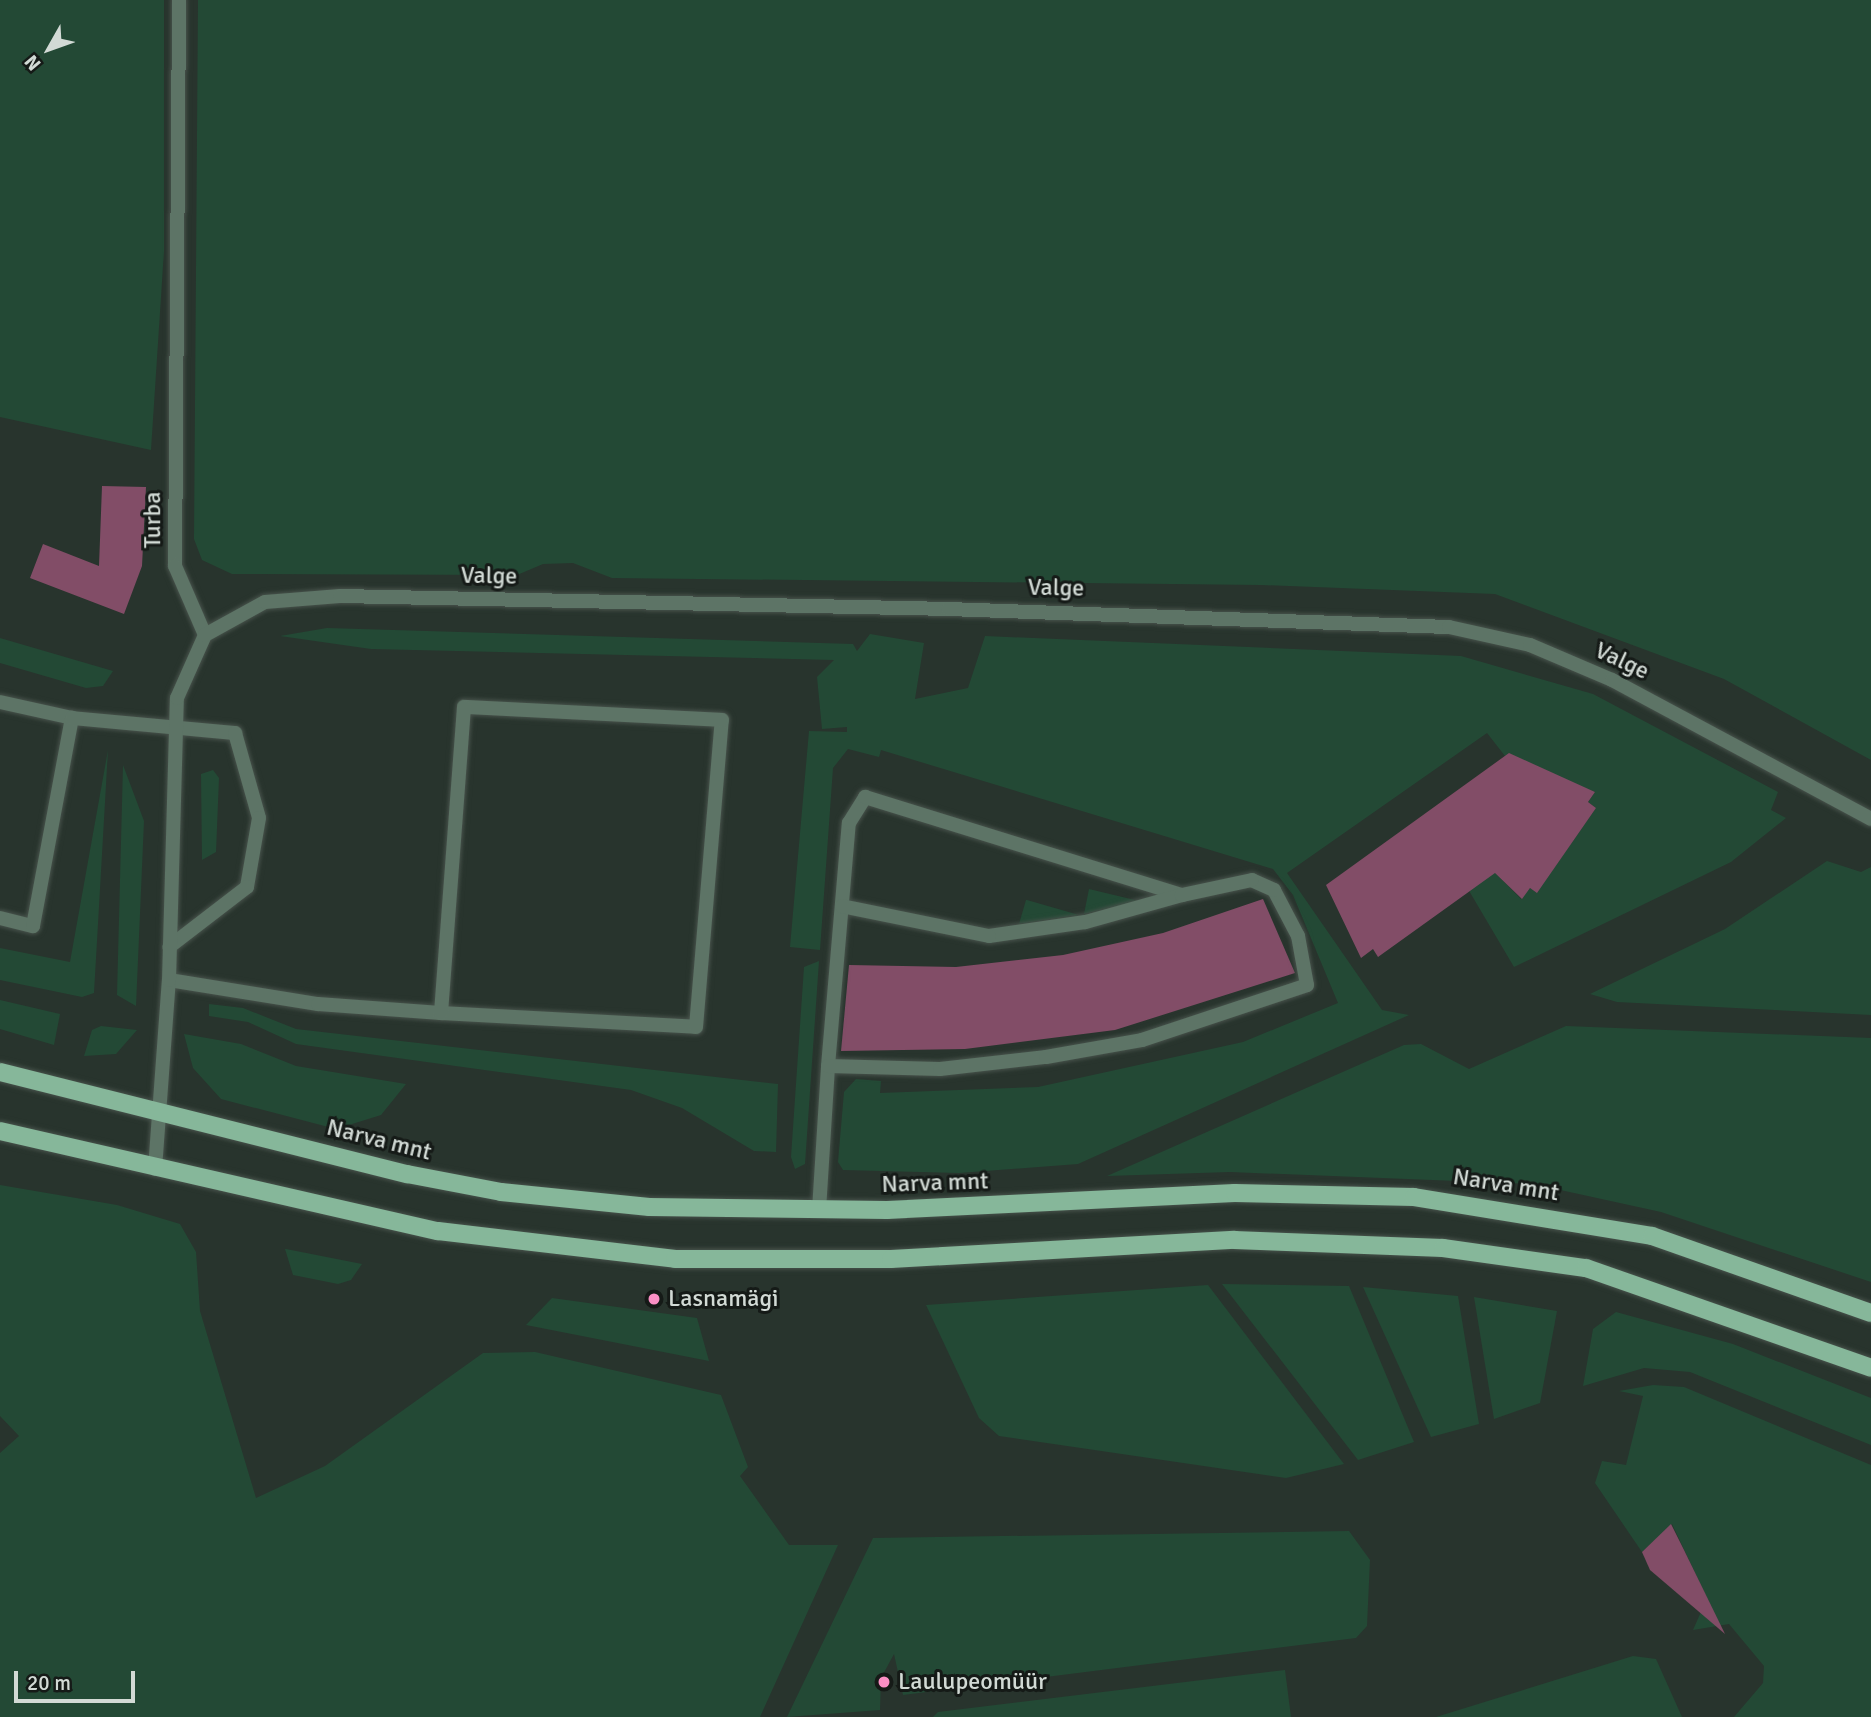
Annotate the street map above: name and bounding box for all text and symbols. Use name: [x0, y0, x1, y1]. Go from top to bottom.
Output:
north arrow: [14, 14, 84, 84]
text: N: [19, 50, 46, 75]
street label: Turba: [139, 492, 167, 548]
street label: Valge: [460, 561, 518, 591]
street label: Valge: [1027, 573, 1085, 603]
street label: Valge: [1590, 636, 1654, 686]
street label: Narva mnt: [324, 1113, 434, 1167]
street label: Narva mnt: [1451, 1162, 1561, 1208]
street label: Narva mnt: [881, 1167, 989, 1199]
place label: Lasnamägi: [668, 1285, 779, 1313]
marker: Lasnamägi: [646, 1291, 662, 1307]
scale bar: [18, 1658, 138, 1702]
place label: Laulupeomüür: [898, 1668, 1047, 1696]
text: 20 m: [27, 1670, 71, 1696]
marker: Laulupeomüür: [876, 1674, 892, 1690]

